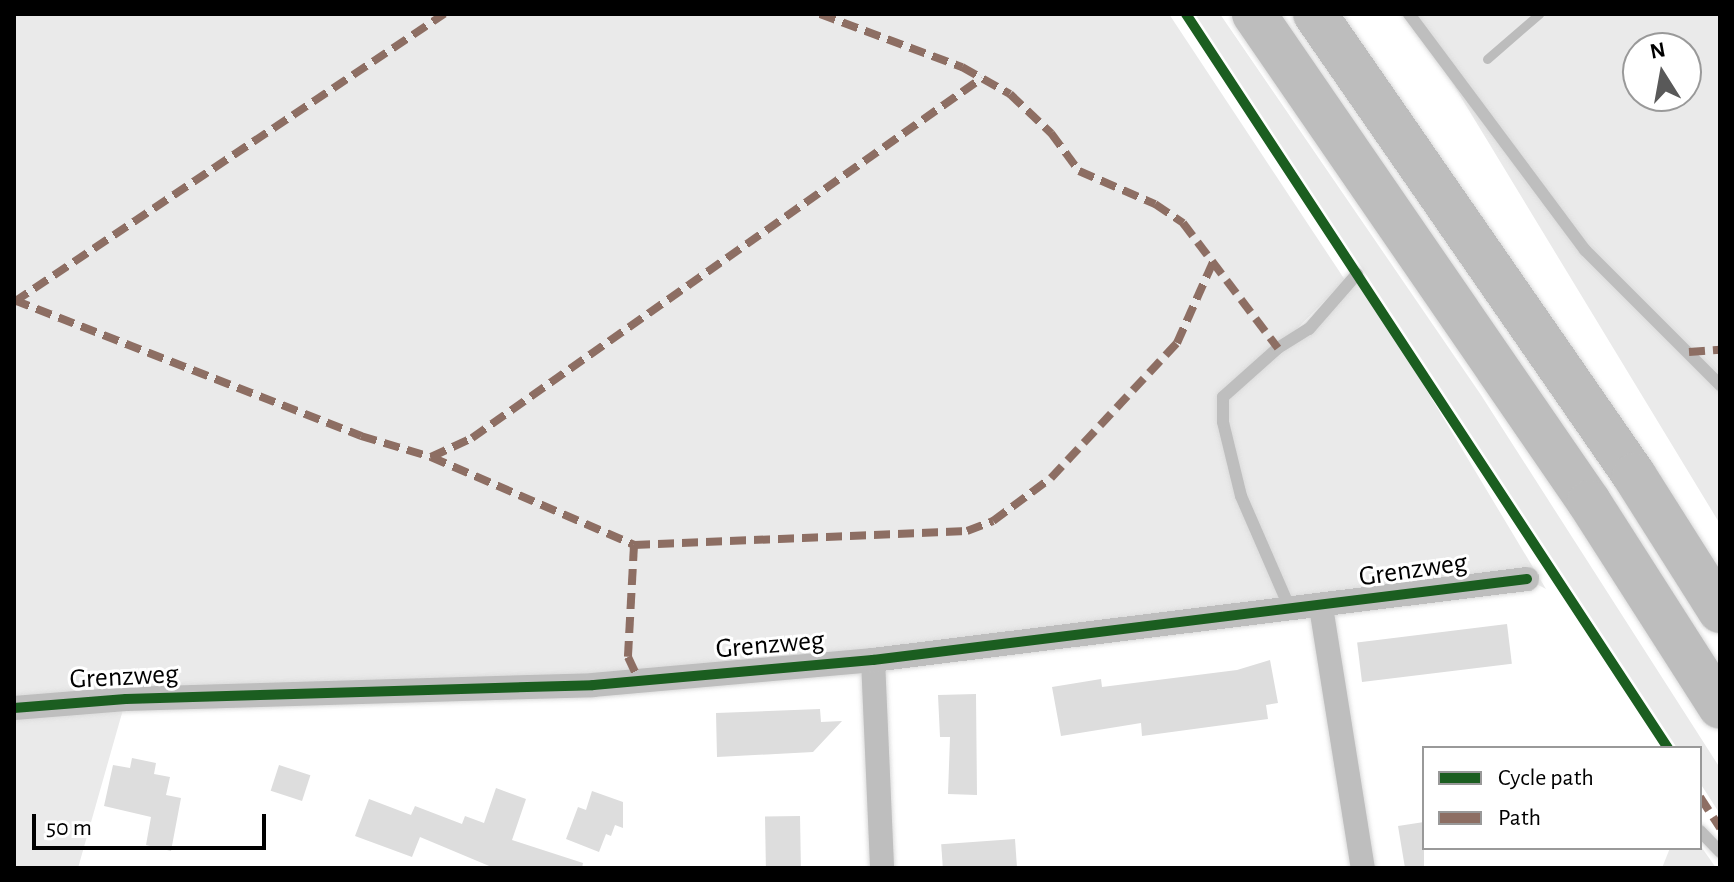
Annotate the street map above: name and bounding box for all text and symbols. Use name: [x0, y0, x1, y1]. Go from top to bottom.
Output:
north arrow: [1622, 32, 1702, 112]
text: N: [1648, 38, 1667, 63]
street label: Grenzweg: [1357, 546, 1469, 594]
street label: Grenzweg: [714, 624, 826, 666]
street label: Grenzweg: [69, 657, 179, 697]
legend: [1422, 746, 1702, 850]
text: Cycle path: [1498, 766, 1594, 790]
scale bar: [36, 798, 270, 848]
text: Path: [1498, 806, 1541, 830]
text: 50 m: [46, 816, 92, 840]

